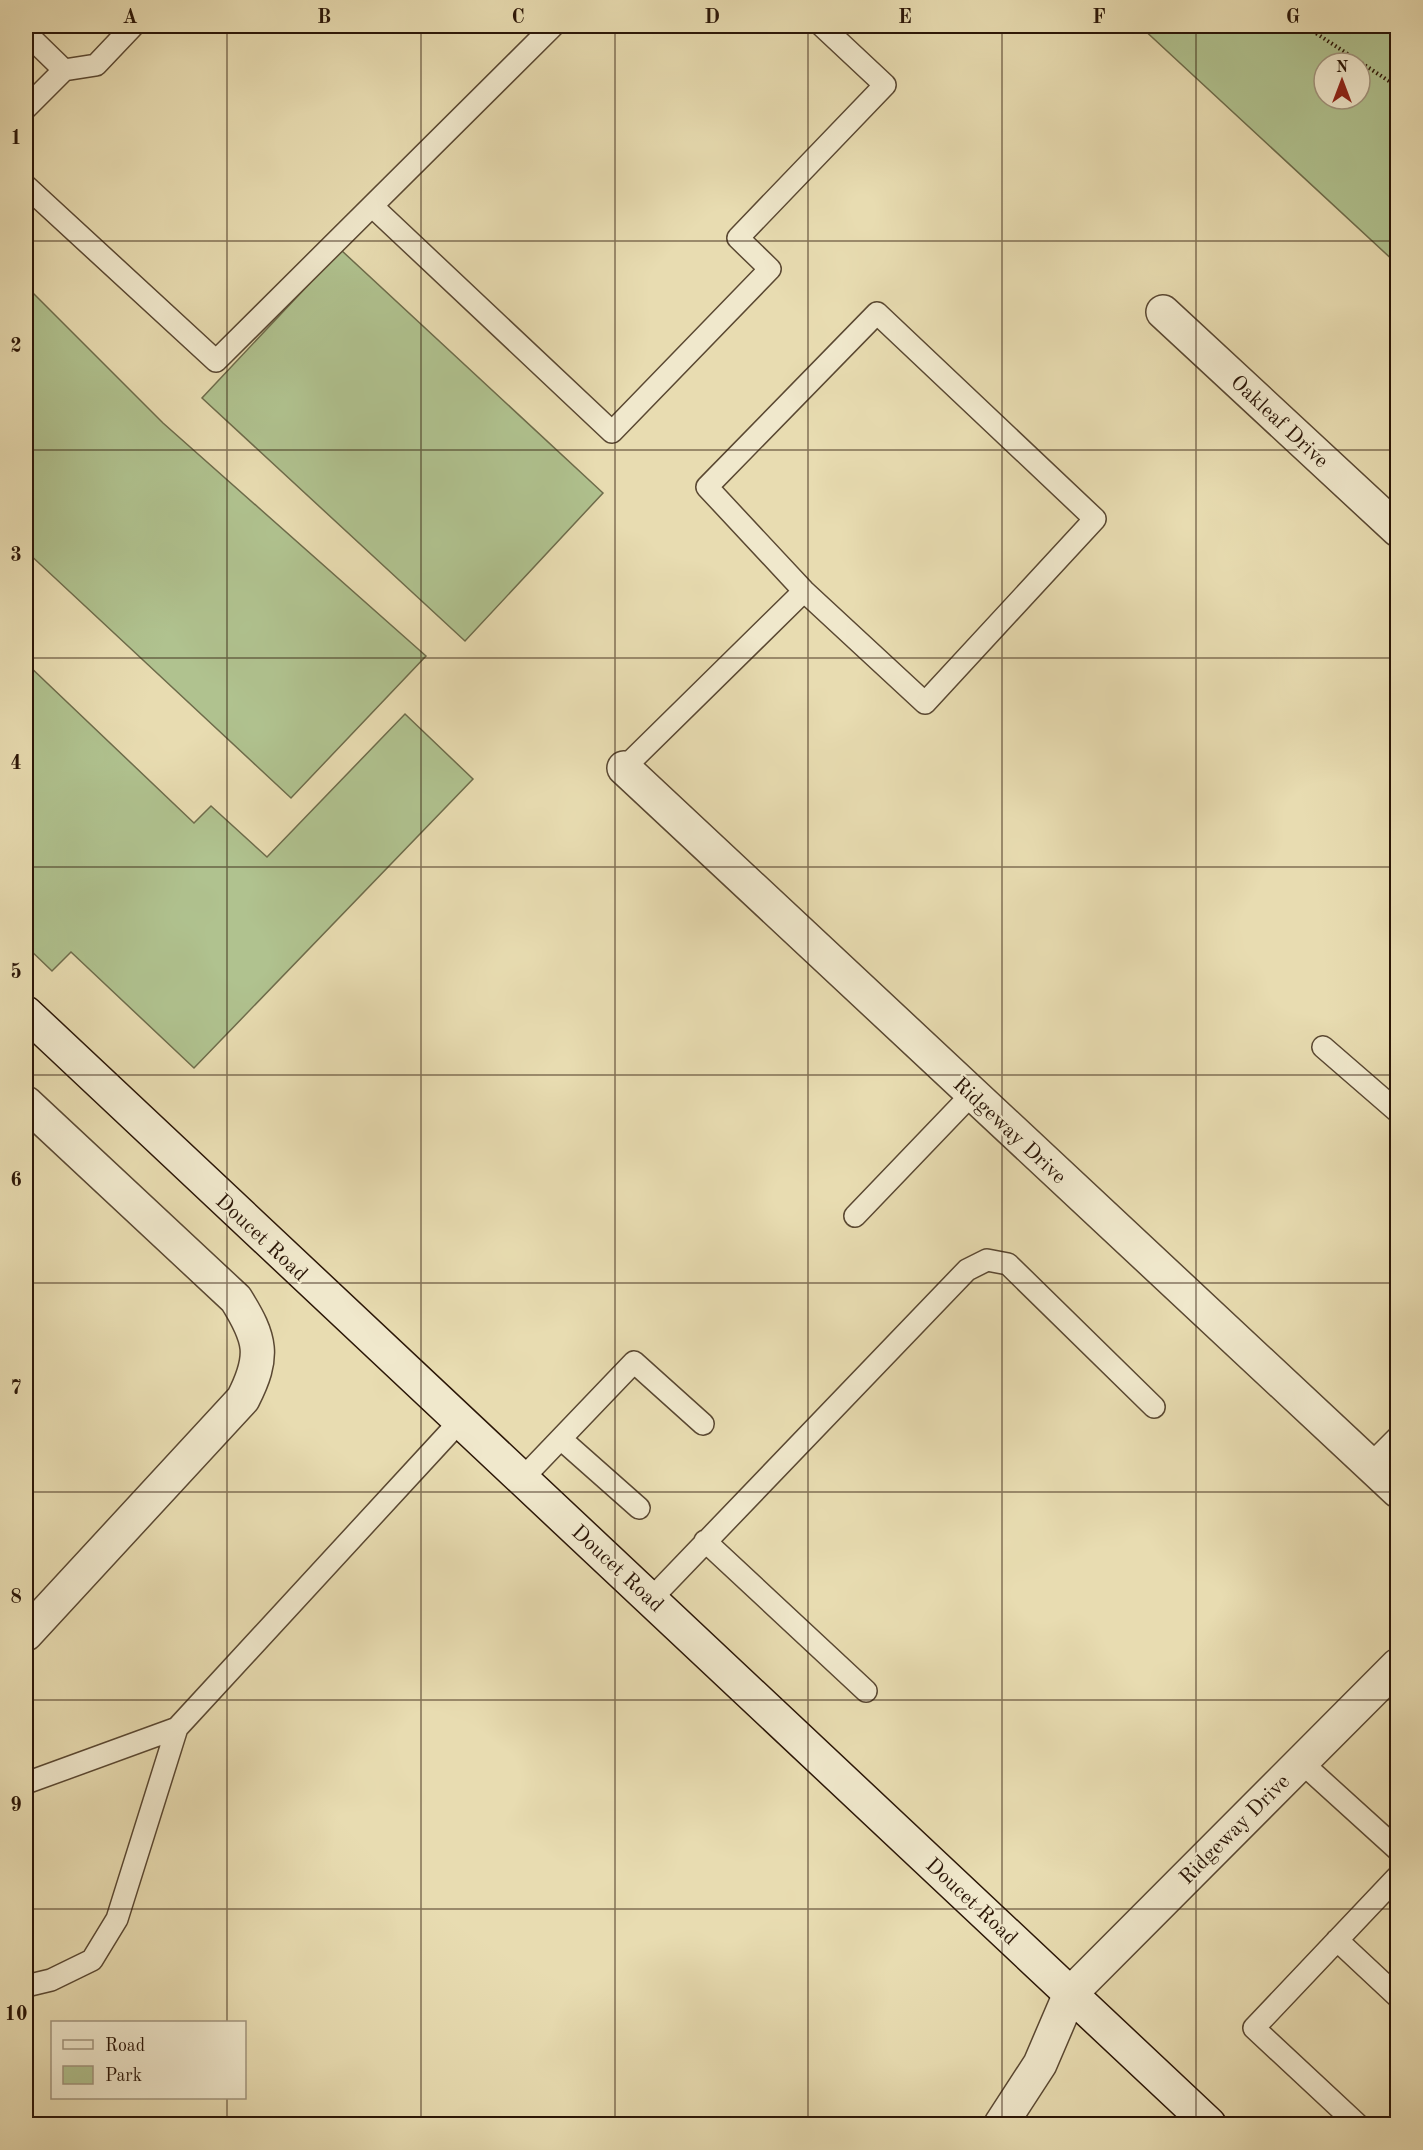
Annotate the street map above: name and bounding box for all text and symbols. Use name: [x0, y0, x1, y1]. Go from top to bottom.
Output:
text: A: [122, 8, 138, 28]
text: B: [317, 8, 331, 28]
text: C: [511, 8, 525, 28]
text: D: [704, 8, 720, 28]
text: E: [898, 8, 912, 28]
text: F: [1092, 8, 1106, 28]
text: G: [1286, 8, 1300, 28]
north arrow: [1312, 51, 1372, 111]
text: N: [1336, 60, 1349, 76]
text: 1: [10, 129, 22, 149]
text: 2: [10, 337, 22, 357]
street label: Oakleaf Drive: [1226, 372, 1332, 472]
text: 3: [10, 546, 22, 566]
text: 4: [10, 754, 22, 774]
text: 5: [10, 962, 22, 983]
street label: Ridgeway Drive: [949, 1074, 1069, 1188]
text: 6: [10, 1171, 22, 1191]
street label: Doucet Road: [211, 1191, 311, 1286]
text: 7: [10, 1379, 22, 1399]
street label: Doucet Road: [567, 1522, 667, 1617]
text: 8: [10, 1588, 22, 1608]
street label: Ridgeway Drive: [1176, 1771, 1294, 1889]
text: 9: [10, 1796, 22, 1816]
street label: Doucet Road: [921, 1855, 1021, 1950]
text: 10: [4, 2005, 28, 2025]
legend: [51, 2021, 246, 2099]
text: Road: [105, 2037, 145, 2055]
text: Park: [105, 2067, 142, 2085]

